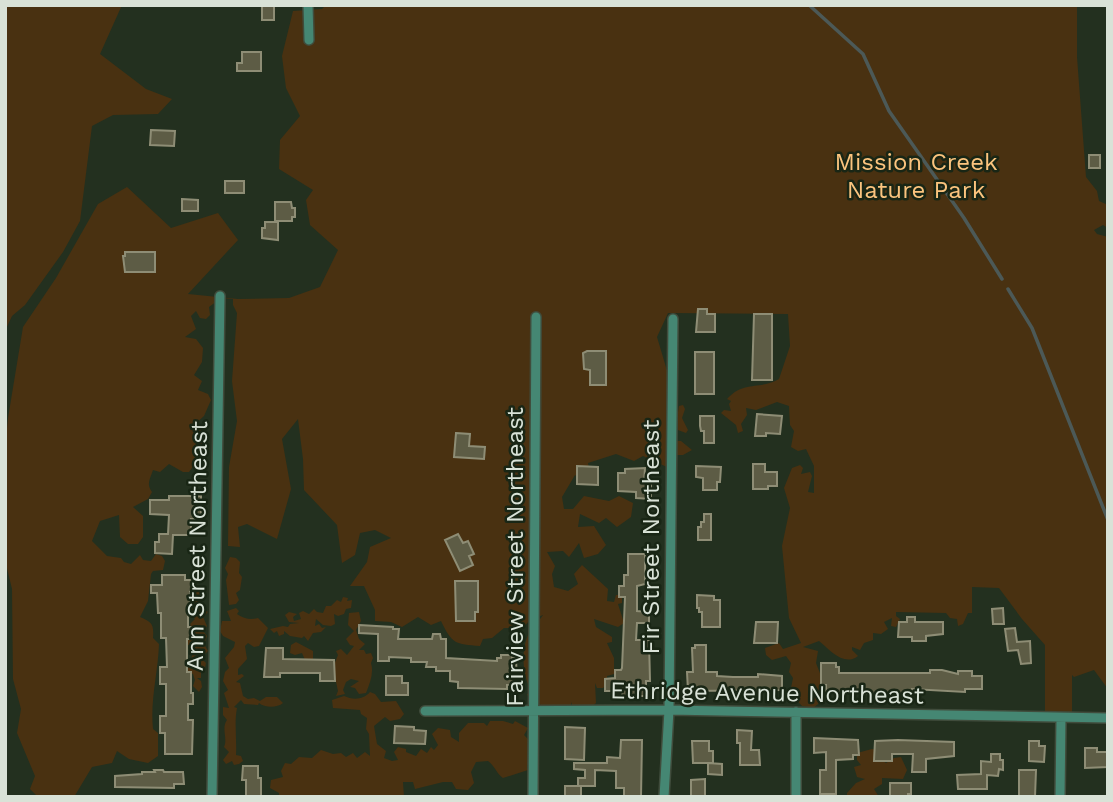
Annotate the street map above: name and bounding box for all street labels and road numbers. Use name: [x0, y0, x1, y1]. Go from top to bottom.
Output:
street label: Fairview Street Northeast: [501, 407, 529, 707]
street label: Fir Street Northeast: [637, 420, 665, 654]
street label: Ann Street Northeast: [181, 421, 213, 671]
street label: Ethridge Avenue Northeast: [610, 676, 924, 710]

